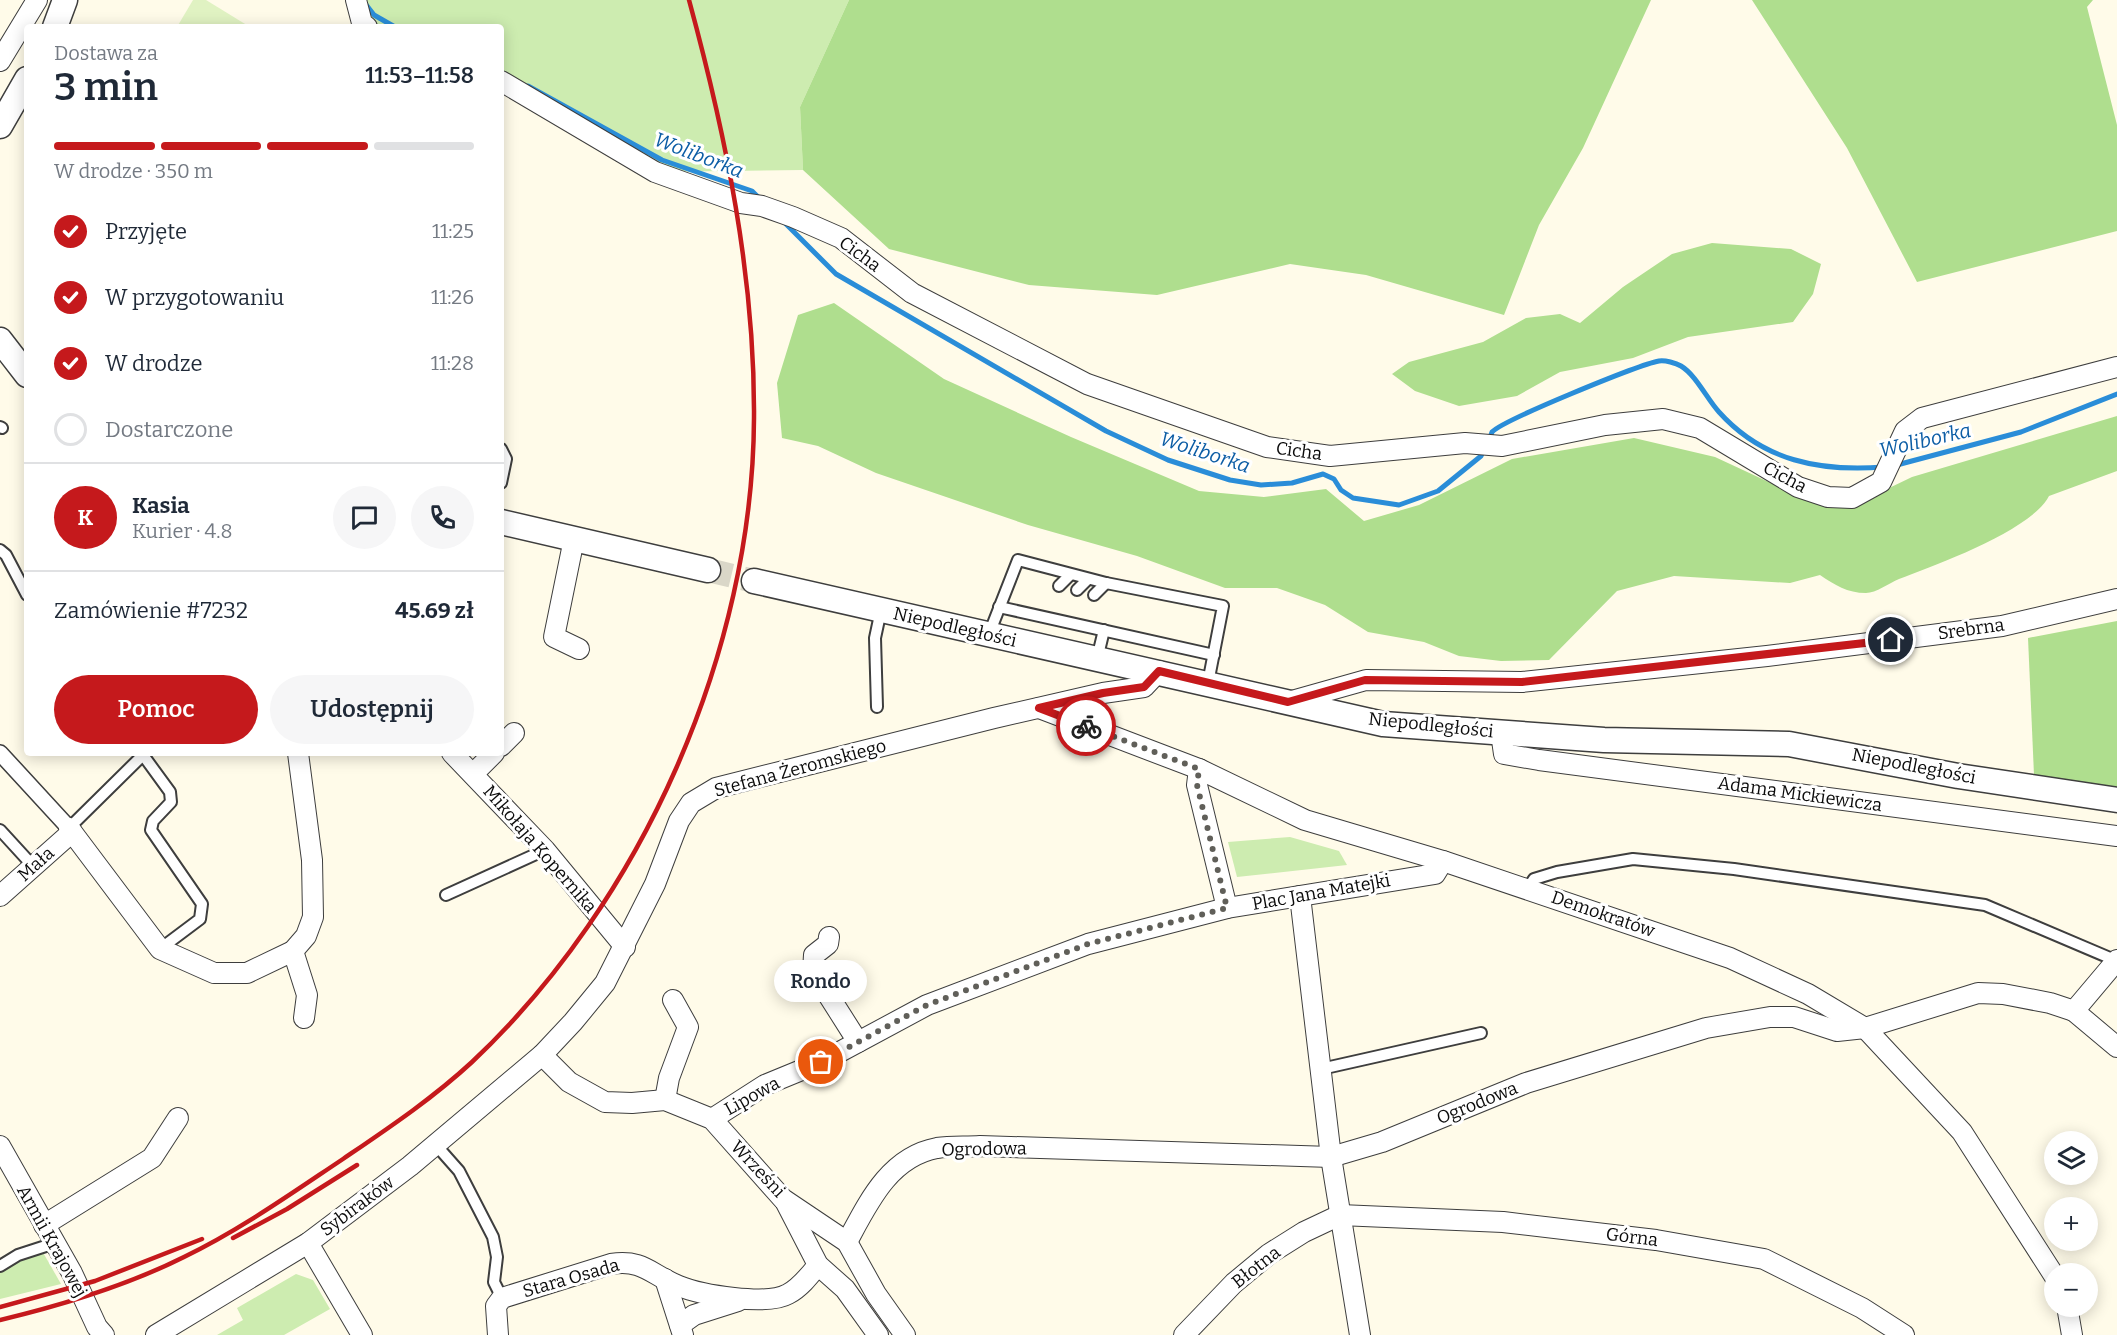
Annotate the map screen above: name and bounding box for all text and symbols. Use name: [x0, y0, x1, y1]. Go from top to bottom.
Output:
text: Dostawa za: [54, 41, 158, 65]
text: 11:53–11:58: [365, 62, 474, 89]
text: 3 min: [54, 64, 158, 110]
water label: Woliborka: [651, 127, 747, 183]
text: W drodze · 350 m: [54, 159, 213, 183]
icon: check: [54, 215, 87, 248]
text: Przyjęte: [105, 218, 187, 245]
text: 11:25: [432, 219, 474, 243]
street label: Cicha: [835, 231, 885, 277]
icon: check: [54, 281, 87, 314]
text: W przygotowaniu: [105, 284, 284, 311]
text: 11:26: [431, 285, 474, 309]
icon: check: [54, 347, 87, 380]
text: W drodze: [105, 350, 203, 377]
text: 11:28: [431, 351, 474, 375]
text: Dostarczone: [105, 416, 233, 443]
water label: Woliborka: [1877, 418, 1973, 462]
water label: Woliborka: [1157, 426, 1253, 478]
street label: Cicha: [1274, 437, 1324, 465]
street label: Cicha: [1759, 456, 1811, 498]
button: chat: [333, 486, 396, 549]
button: phone: [411, 486, 474, 549]
text: Kasia: [132, 492, 190, 519]
text: K: [78, 504, 93, 531]
text: Kurier · 4.8: [132, 519, 232, 543]
text: Zamówienie #7232: [54, 597, 248, 624]
text: 45.69 zł: [395, 597, 474, 624]
street label: Niepodległości: [891, 602, 1019, 652]
street label: Srebrna: [1936, 613, 2006, 645]
pin: [1865, 614, 1916, 665]
icon: home: [1874, 623, 1907, 656]
button: Pomoc: [54, 675, 258, 744]
button: Udostępnij: [270, 675, 474, 744]
courier: [1056, 696, 1116, 756]
street label: Niepodległości: [1367, 707, 1495, 743]
icon: bike: [1070, 710, 1103, 743]
street label: Stefana Żeromskiego: [712, 734, 888, 802]
street label: Niepodległości: [1850, 743, 1978, 789]
street label: Adama Mickiewicza: [1716, 772, 1884, 816]
street label: Mikołaja Kopernika: [478, 780, 602, 918]
street label: Mała: [13, 842, 59, 886]
street label: Plac Jana Matejki: [1250, 869, 1392, 915]
street label: Demokratów: [1548, 886, 1658, 942]
callout: Rondo: [774, 960, 868, 1002]
text: Rondo: [790, 969, 851, 993]
pin: [795, 1036, 846, 1087]
icon: bag: [804, 1045, 837, 1078]
street label: Lipowa: [721, 1072, 784, 1120]
street label: Ogrodowa: [1433, 1077, 1521, 1129]
map controls: [2044, 1131, 2098, 1317]
button: layers: [2044, 1131, 2098, 1185]
street label: Wrześni: [726, 1136, 790, 1202]
street label: Ogrodowa: [941, 1137, 1027, 1161]
street label: Sybiraków: [316, 1171, 399, 1241]
street label: Armii Krajowej: [12, 1181, 92, 1301]
button: +: [2044, 1197, 2098, 1251]
street label: Górna: [1605, 1223, 1660, 1251]
street label: Błotna: [1227, 1241, 1285, 1293]
street label: Stara Osada: [520, 1254, 622, 1302]
button: −: [2044, 1263, 2098, 1317]

